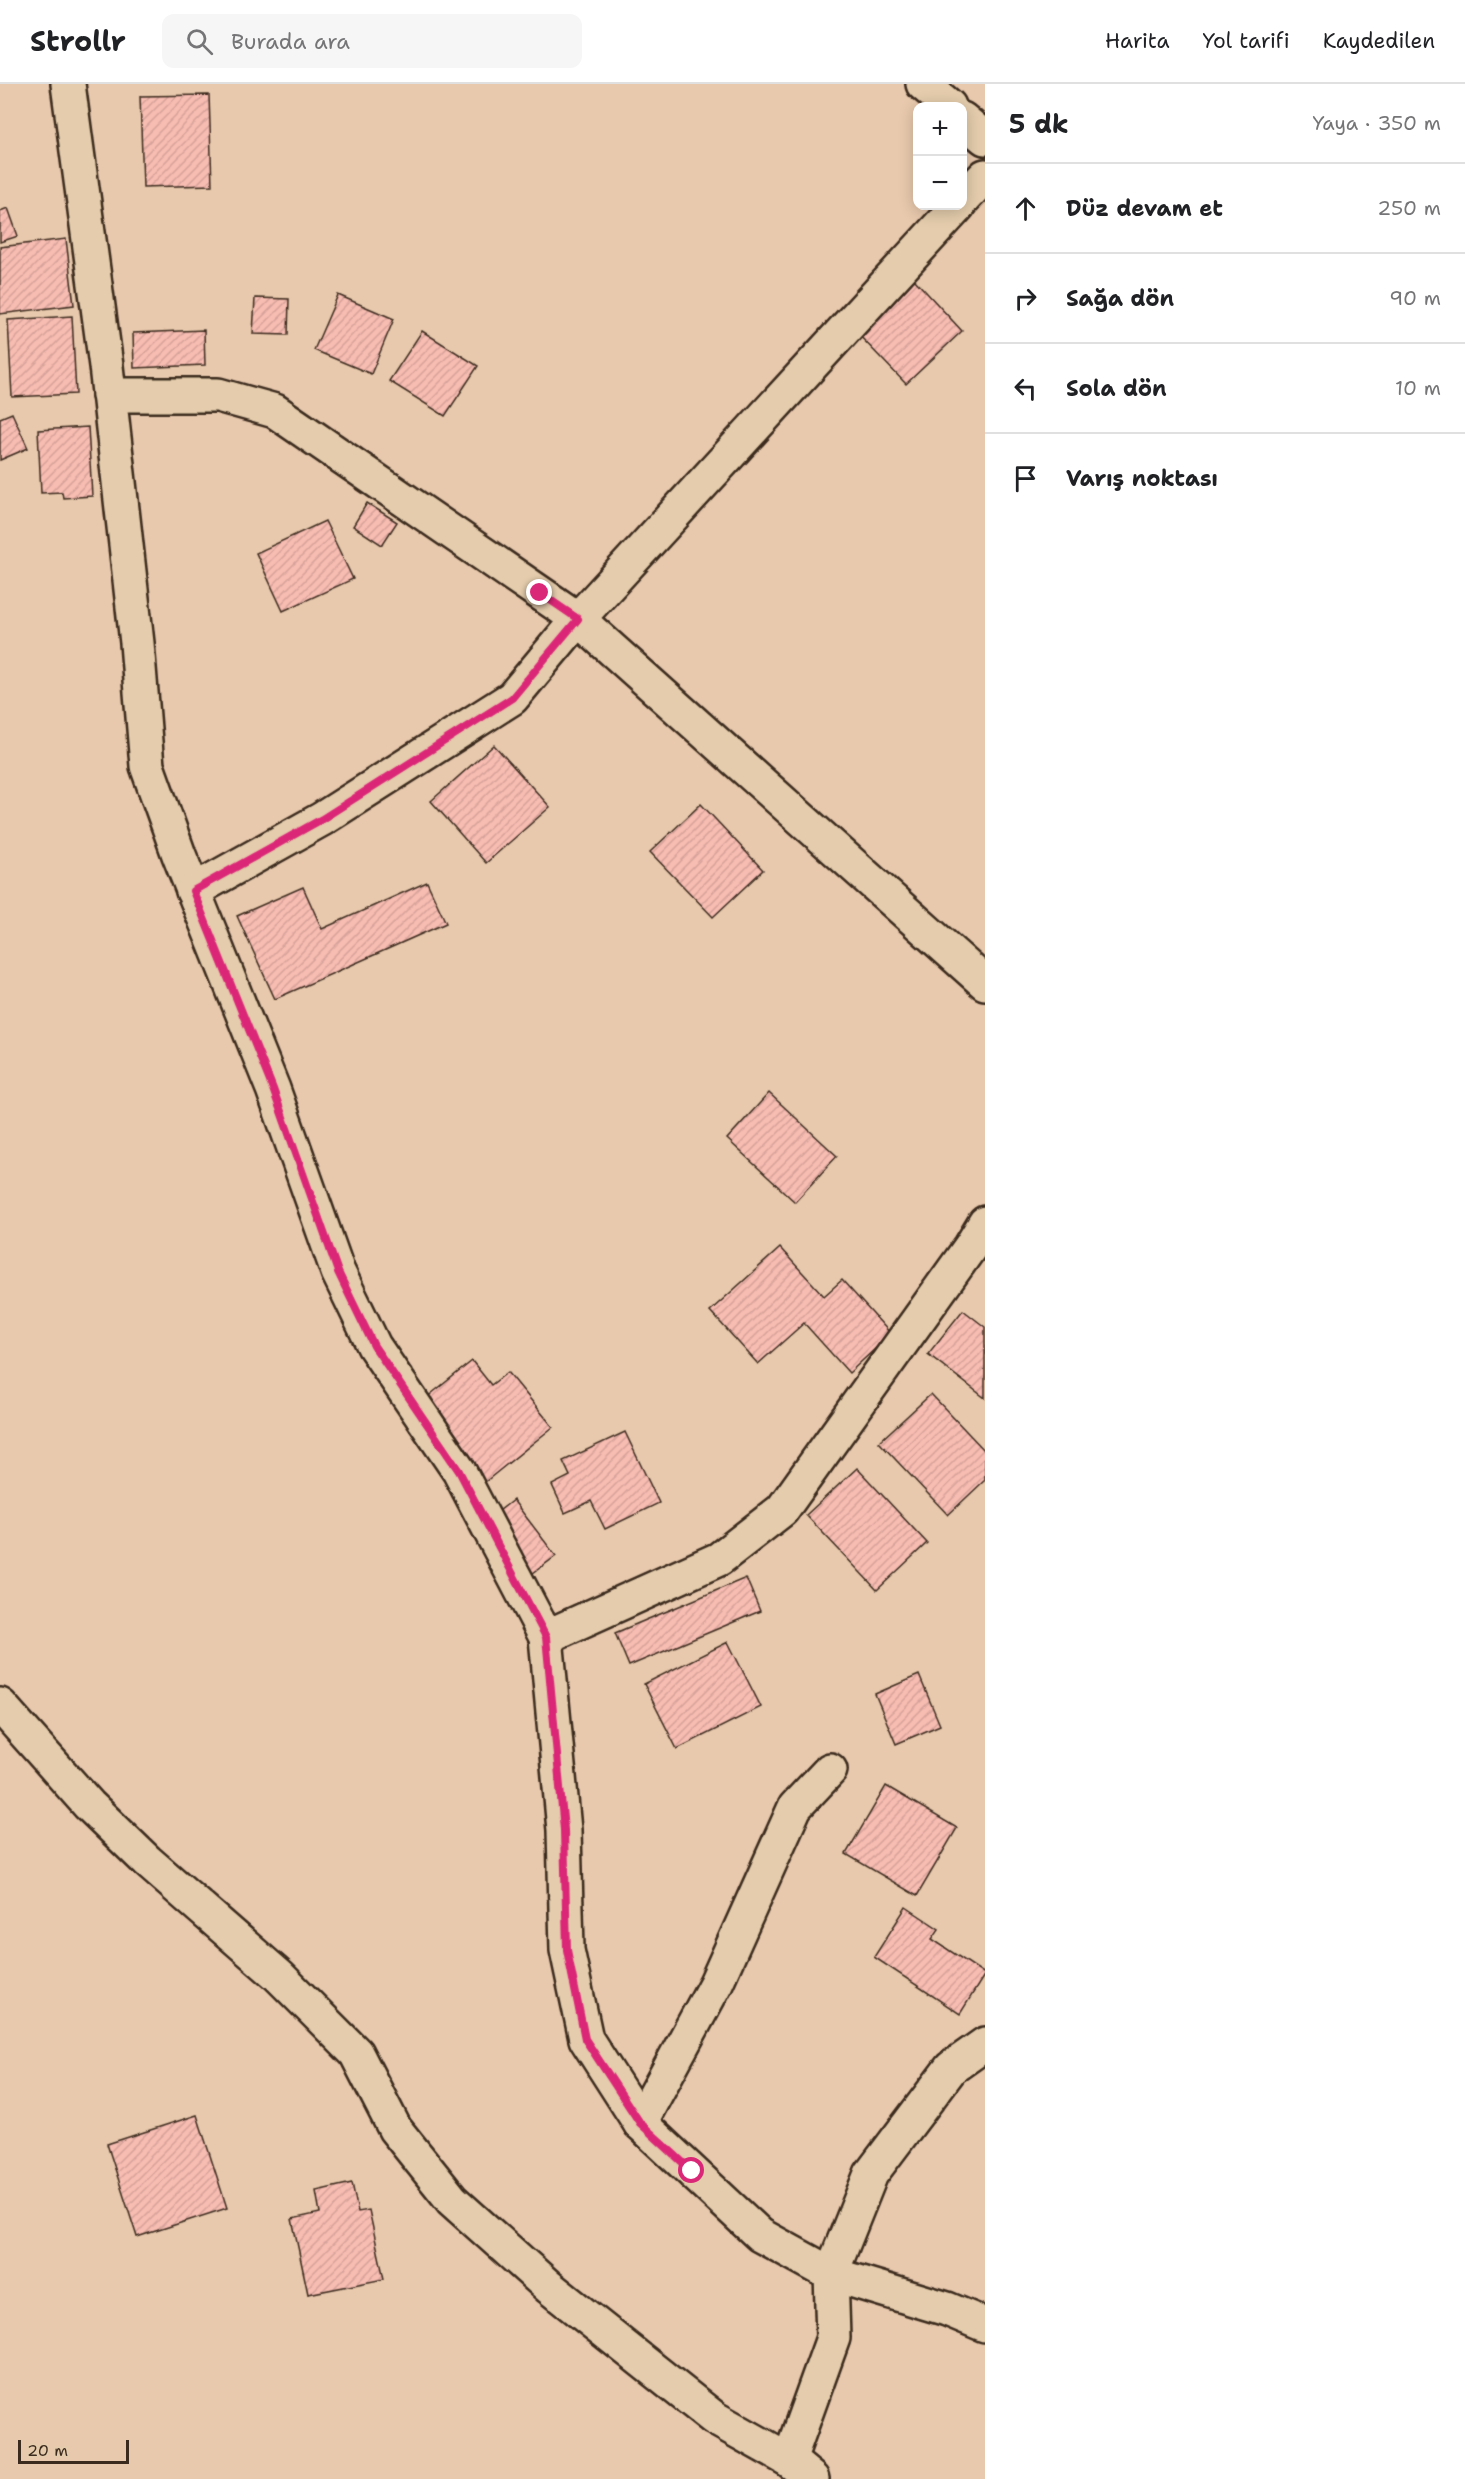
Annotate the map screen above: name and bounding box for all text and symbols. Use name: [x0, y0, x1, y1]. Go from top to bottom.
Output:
search box: [162, 14, 582, 68]
text: Strollr: [30, 22, 126, 60]
icon: search: [183, 25, 216, 58]
text: Burada ara: [231, 27, 350, 56]
text: Harita: [1105, 27, 1170, 55]
text: Yol tarifi: [1203, 27, 1290, 55]
text: Kaydedilen: [1323, 27, 1435, 55]
map controls: [913, 102, 967, 210]
button: +: [913, 102, 967, 156]
text: 5 dk: [1009, 106, 1069, 141]
text: Yaya · 350 m: [1313, 110, 1441, 136]
button: −: [913, 156, 967, 210]
icon: ahead: [1009, 192, 1042, 225]
text: Düz devam et: [1066, 194, 1223, 223]
text: 250 m: [1377, 195, 1441, 221]
icon: right: [1009, 282, 1042, 315]
text: Sağa dön: [1066, 284, 1174, 313]
text: 90 m: [1389, 285, 1441, 311]
icon: left: [1009, 372, 1042, 405]
text: Sola dön: [1066, 374, 1167, 403]
text: 10 m: [1395, 375, 1441, 401]
icon: arrive: [1009, 462, 1042, 495]
text: Varış noktası: [1066, 464, 1218, 493]
route end: [526, 579, 552, 605]
route start: [678, 2157, 704, 2183]
scale bar: [18, 2437, 129, 2464]
text: 20 m: [27, 2440, 68, 2461]

